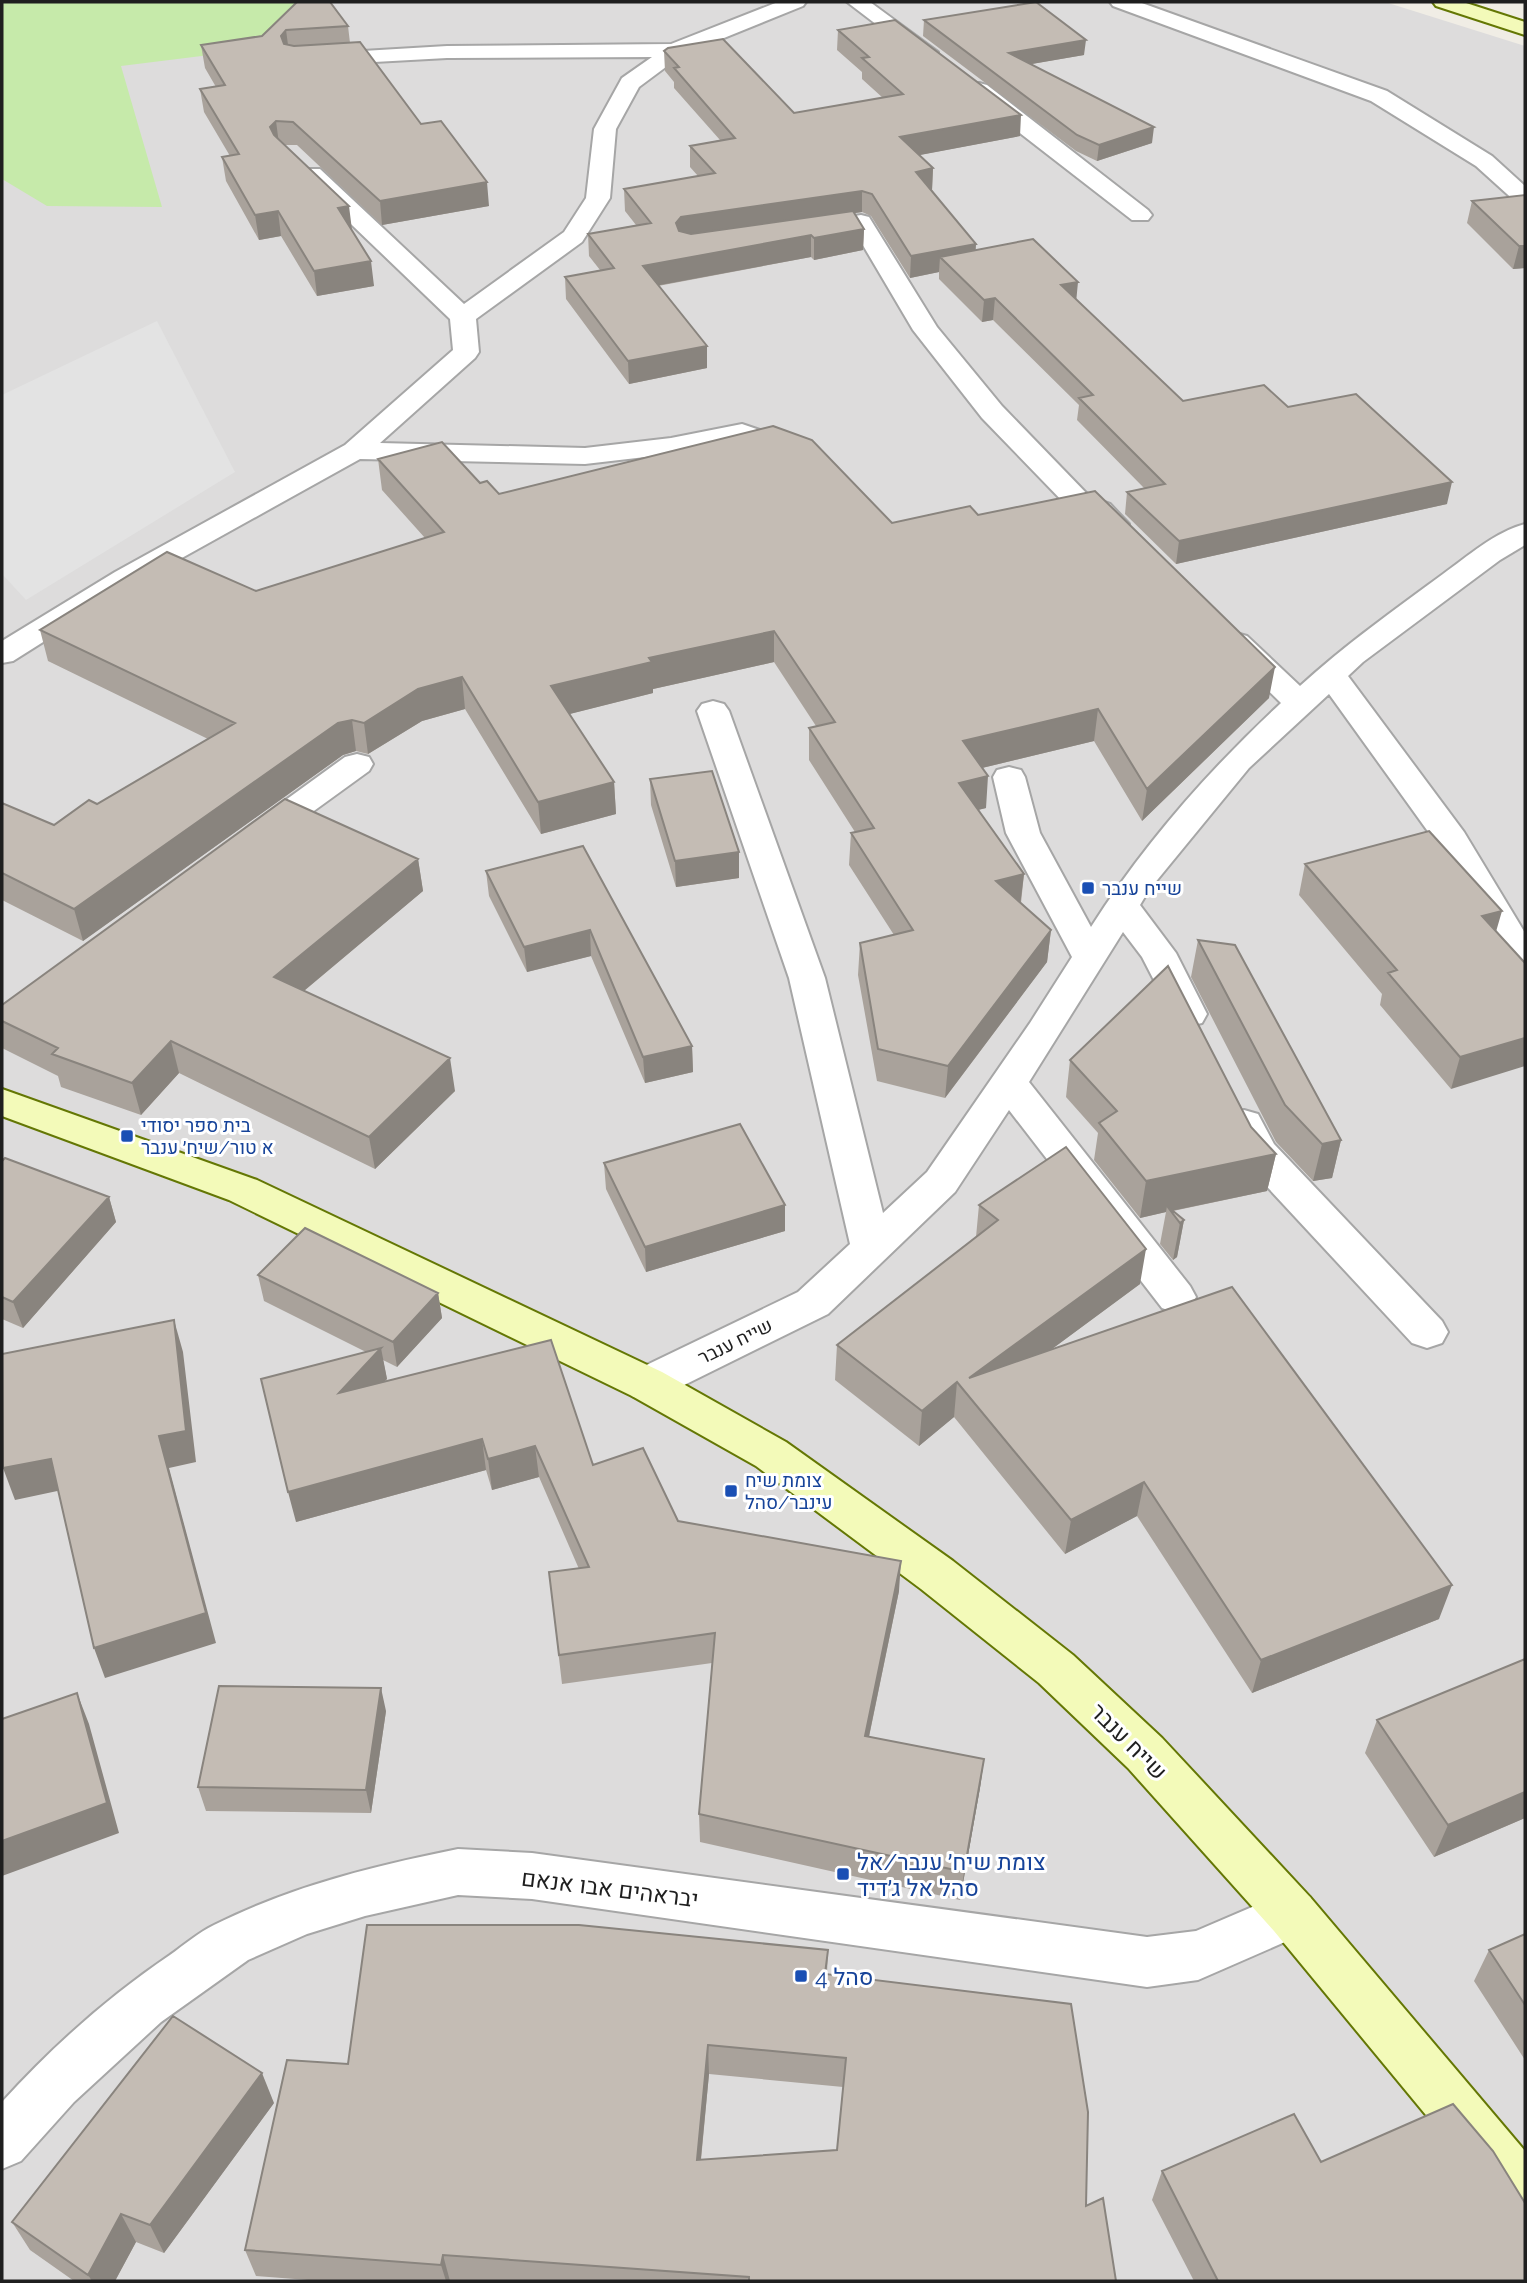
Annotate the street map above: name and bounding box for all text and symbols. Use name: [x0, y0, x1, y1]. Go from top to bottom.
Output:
place label: שייח ענבר: [1102, 877, 1182, 899]
marker: שייח ענבר: [1080, 880, 1096, 896]
place label: בית ספר יסודי א טור/שיח׳ ענבר: [141, 1114, 274, 1158]
marker: בית ספר יסודי א טור/שיח׳ ענבר: [119, 1128, 135, 1144]
street label: שייח ענבר: [694, 1314, 776, 1368]
place label: צומת שיח עינבר/סהל: [745, 1469, 832, 1513]
marker: צומת שיח עינבר/סהל: [723, 1483, 739, 1499]
street label: שייח ענבר: [1085, 1697, 1173, 1785]
place label: צומת שיח׳ ענבר/אל סהל אל ג׳דיד: [857, 1848, 1046, 1901]
street label: יבראהים אבו אנאם: [520, 1864, 700, 1912]
marker: צומת שיח׳ ענבר/אל סהל אל ג׳דיד: [835, 1866, 851, 1882]
place label: סהל 4: [815, 1963, 873, 1990]
marker: סהל 4: [793, 1968, 809, 1984]

